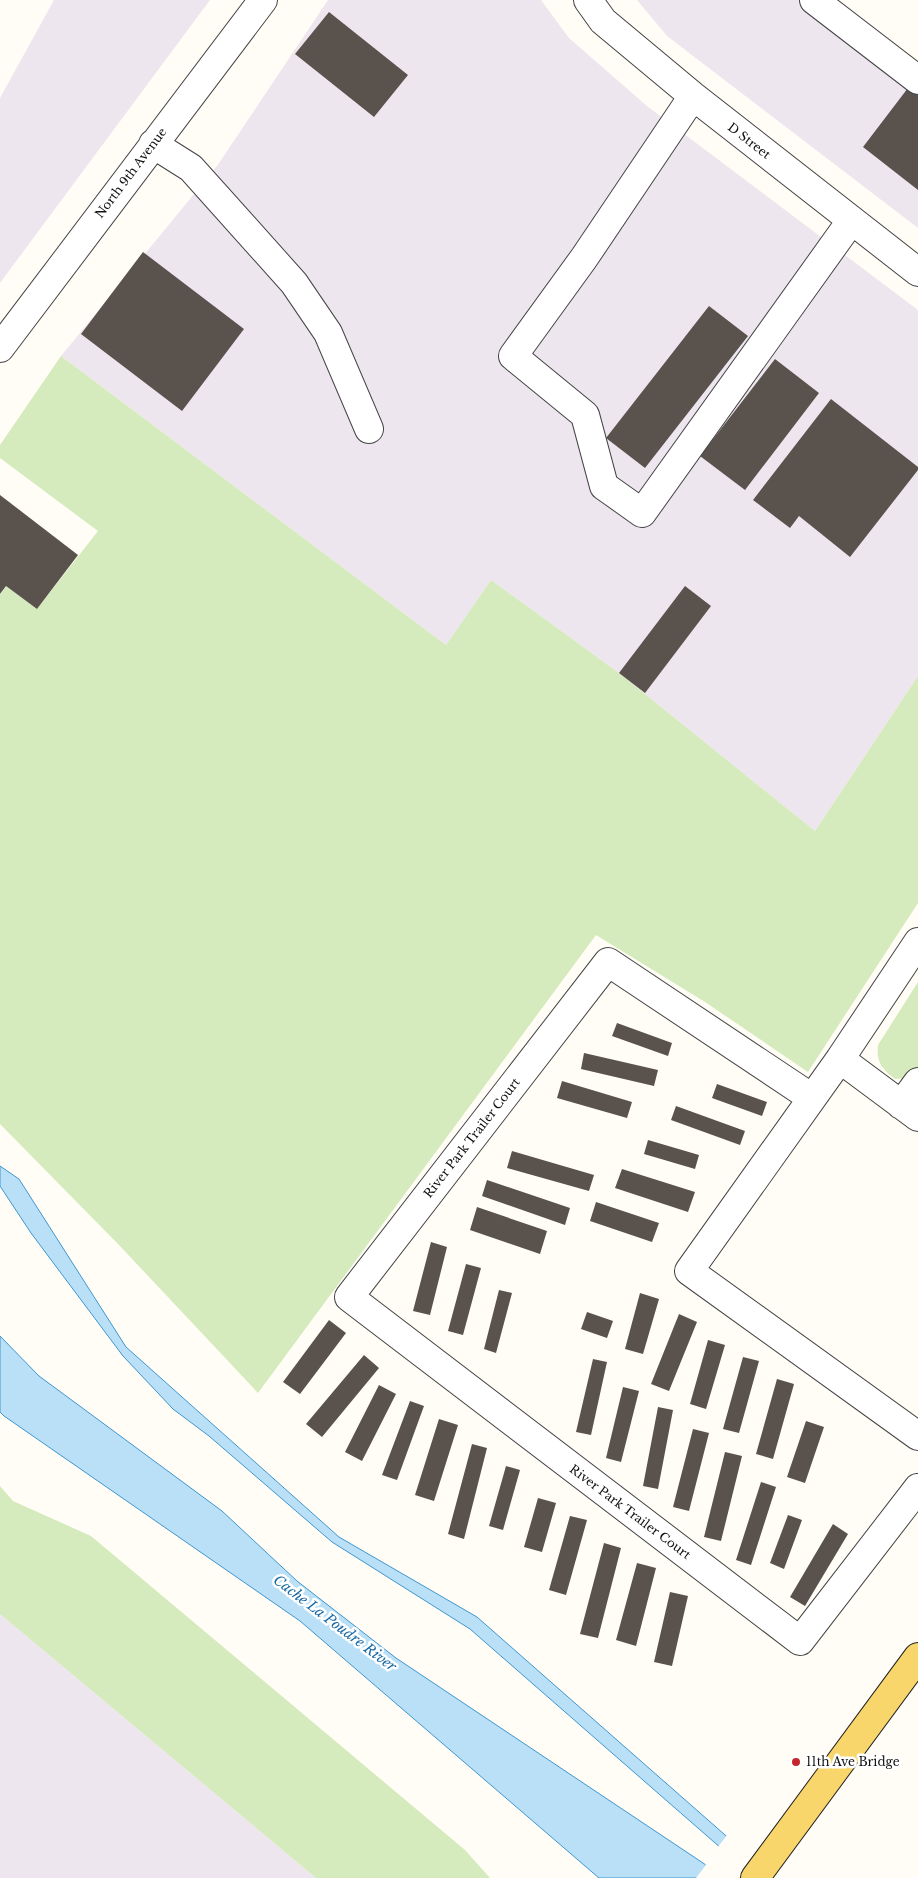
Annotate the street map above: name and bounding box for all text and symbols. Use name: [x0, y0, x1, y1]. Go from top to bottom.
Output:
street label: D Street: [725, 119, 774, 162]
street label: North 9th Avenue: [92, 124, 170, 221]
street label: River Park Trailer Court: [420, 1075, 523, 1200]
street label: River Park Trailer Court: [567, 1461, 694, 1562]
water label: Cache La Poudre River: [270, 1571, 401, 1676]
place label: 11th Ave Bridge: [806, 1754, 900, 1769]
marker: 11th Ave Bridge: [790, 1756, 802, 1768]

